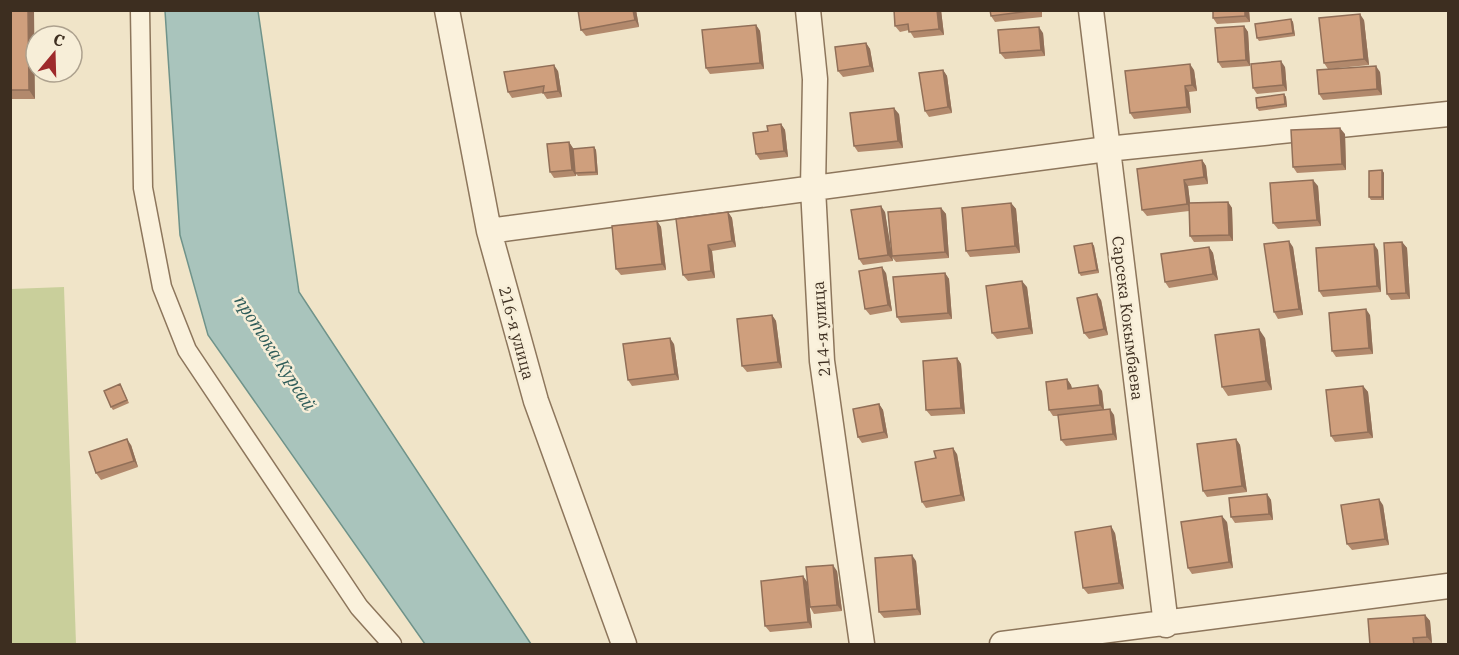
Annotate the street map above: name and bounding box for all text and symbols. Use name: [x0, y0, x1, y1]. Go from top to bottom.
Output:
north arrow: [24, 24, 84, 84]
text: С: [51, 29, 67, 51]
street label: Сарсека Кокымбаева: [1108, 235, 1148, 401]
street label: 214-я улица: [808, 280, 834, 377]
street label: 216-я улица: [495, 284, 539, 382]
water label: протока Курсай: [230, 291, 322, 415]

